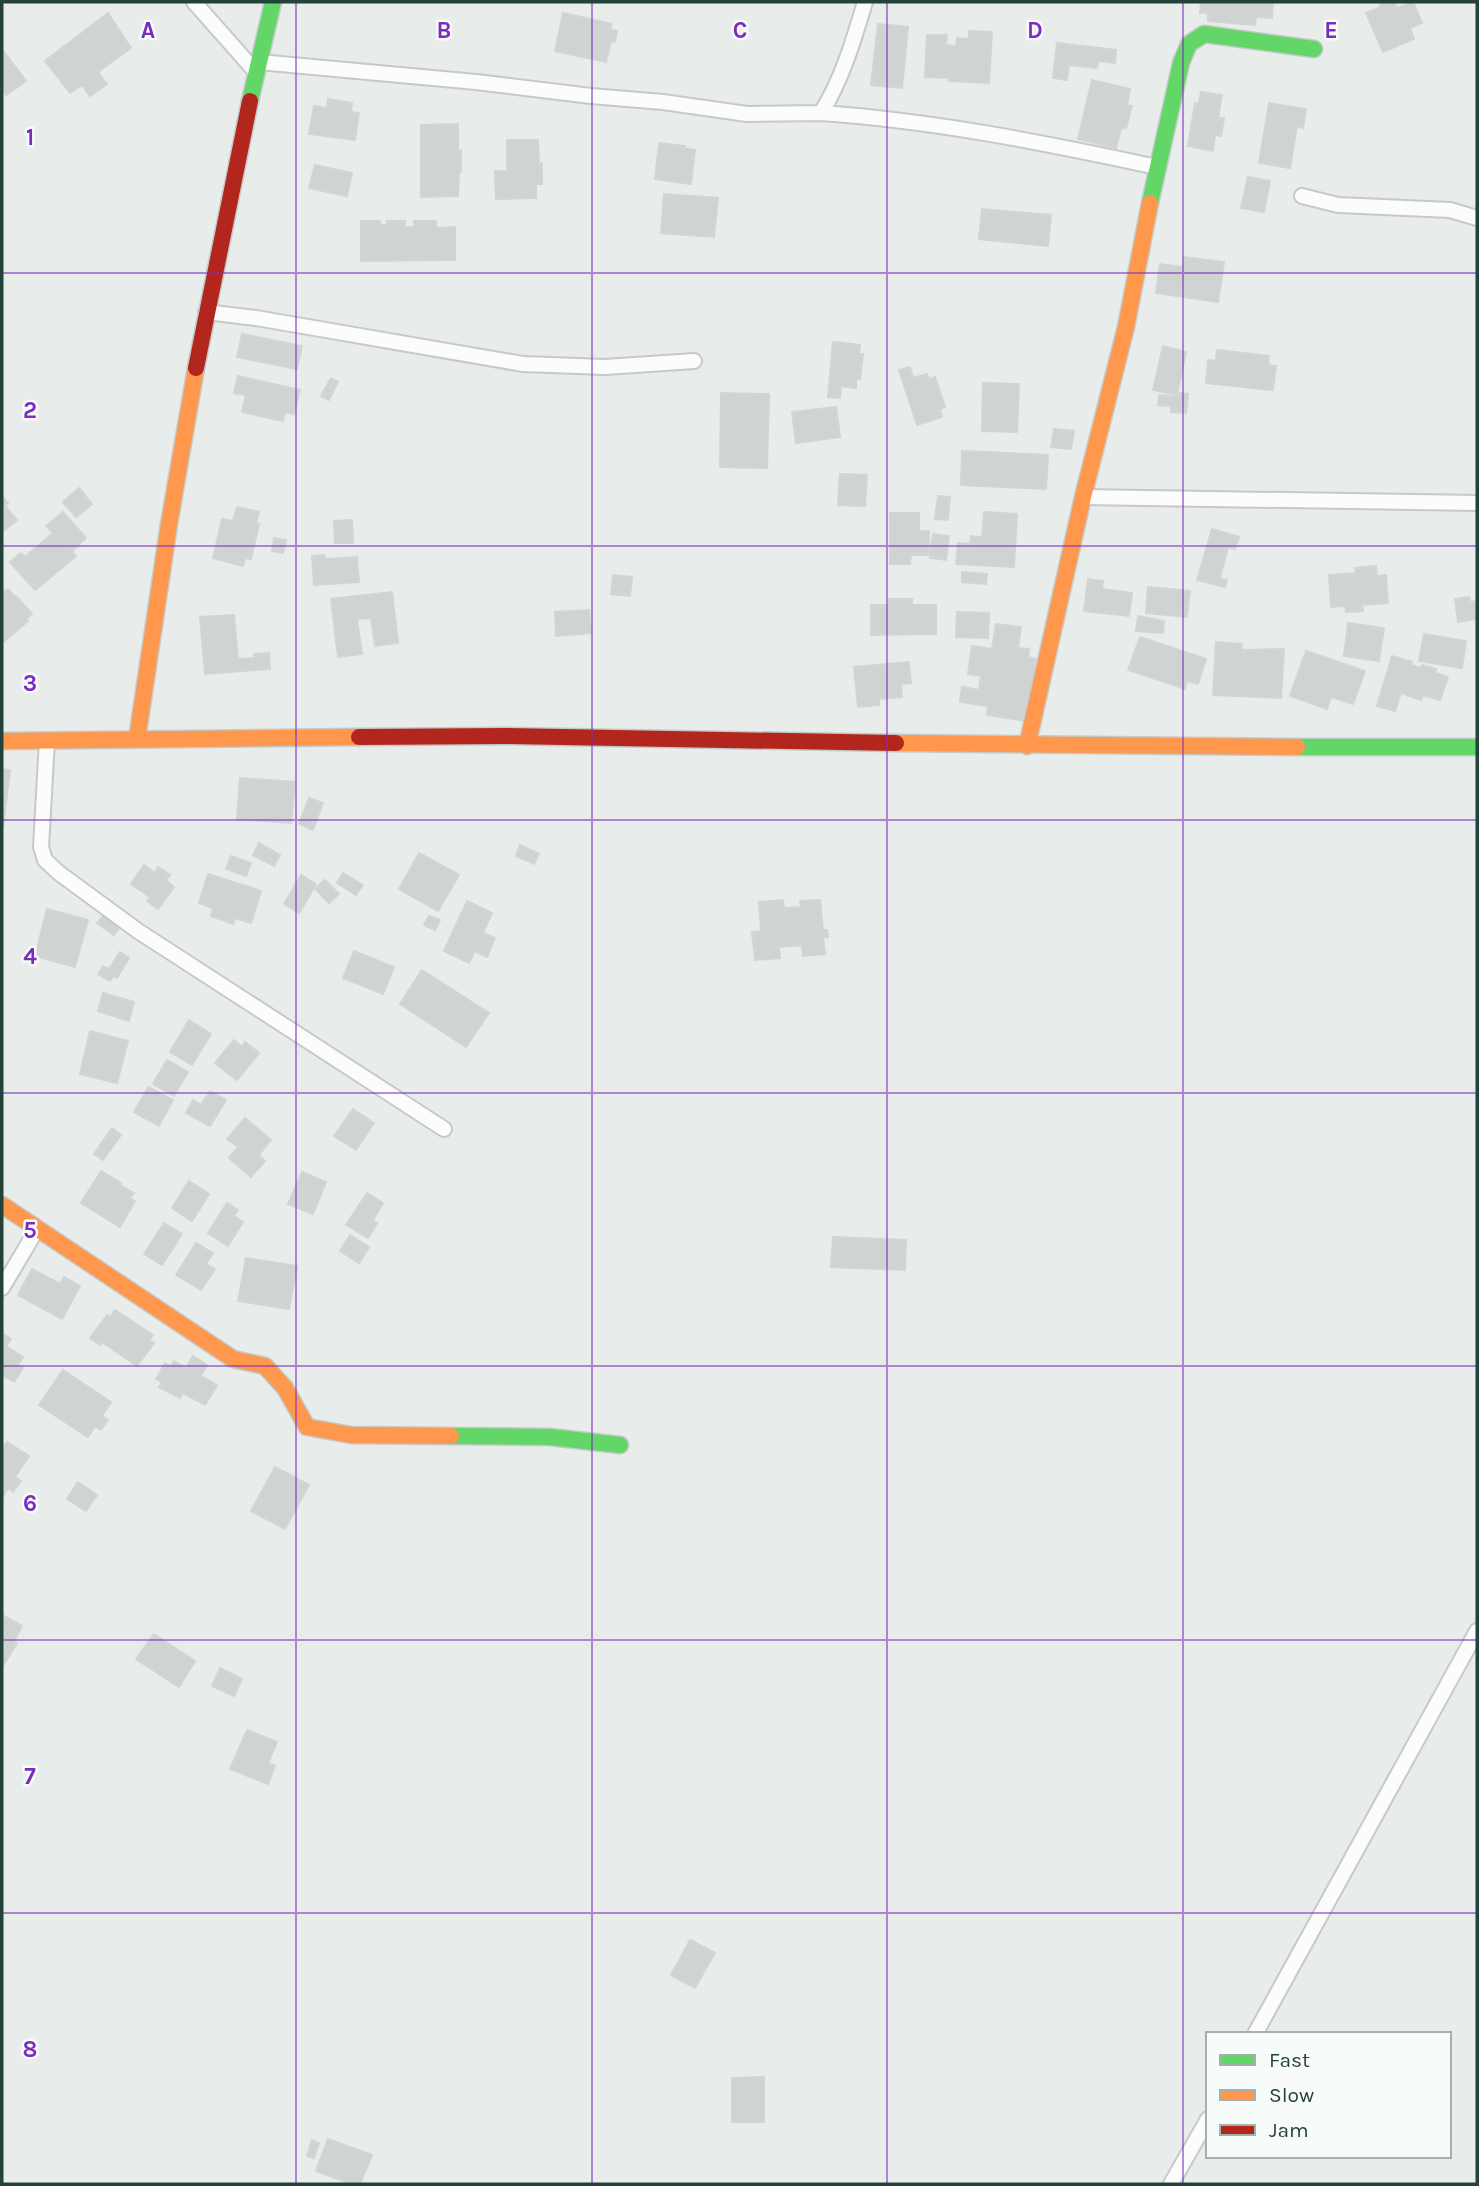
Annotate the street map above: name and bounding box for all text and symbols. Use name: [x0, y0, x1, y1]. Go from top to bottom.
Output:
text: A: [141, 17, 155, 44]
text: B: [437, 17, 451, 44]
text: C: [733, 17, 747, 44]
text: D: [1027, 17, 1043, 44]
text: E: [1324, 17, 1338, 44]
text: 1: [26, 124, 34, 151]
text: 2: [23, 397, 37, 424]
text: 3: [23, 670, 37, 697]
text: 4: [23, 943, 37, 970]
text: 5: [23, 1217, 37, 1244]
text: 6: [23, 1490, 37, 1517]
text: 7: [24, 1763, 36, 1790]
legend: [1206, 2032, 1451, 2158]
text: 8: [23, 2036, 37, 2063]
text: Fast: [1269, 2048, 1310, 2072]
text: Slow: [1269, 2083, 1314, 2107]
text: Jam: [1269, 2118, 1309, 2142]

